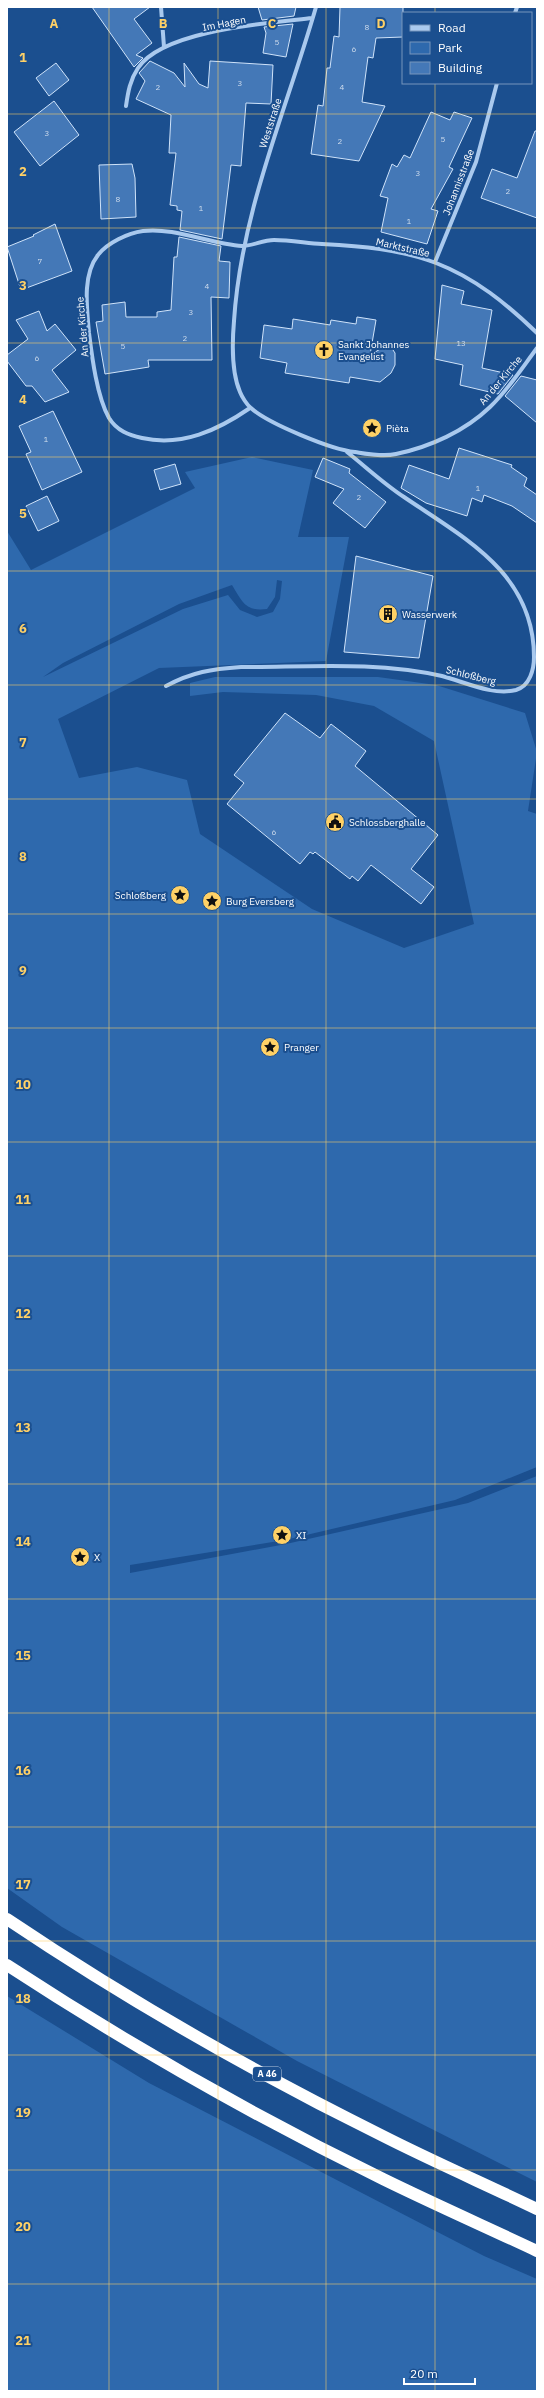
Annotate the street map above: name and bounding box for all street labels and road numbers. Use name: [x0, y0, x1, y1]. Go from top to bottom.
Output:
street label: Im Hagen: [201, 13, 247, 34]
street label: Weststraße: [256, 96, 285, 150]
street label: Johannisstraße: [440, 147, 477, 217]
street label: Marktstraße: [375, 235, 432, 260]
street label: An der Kirche: [73, 296, 92, 358]
street label: An der Kirche: [476, 353, 525, 408]
street label: Schloßberg: [444, 663, 498, 688]
road number: A 46: [253, 2067, 281, 2081]

